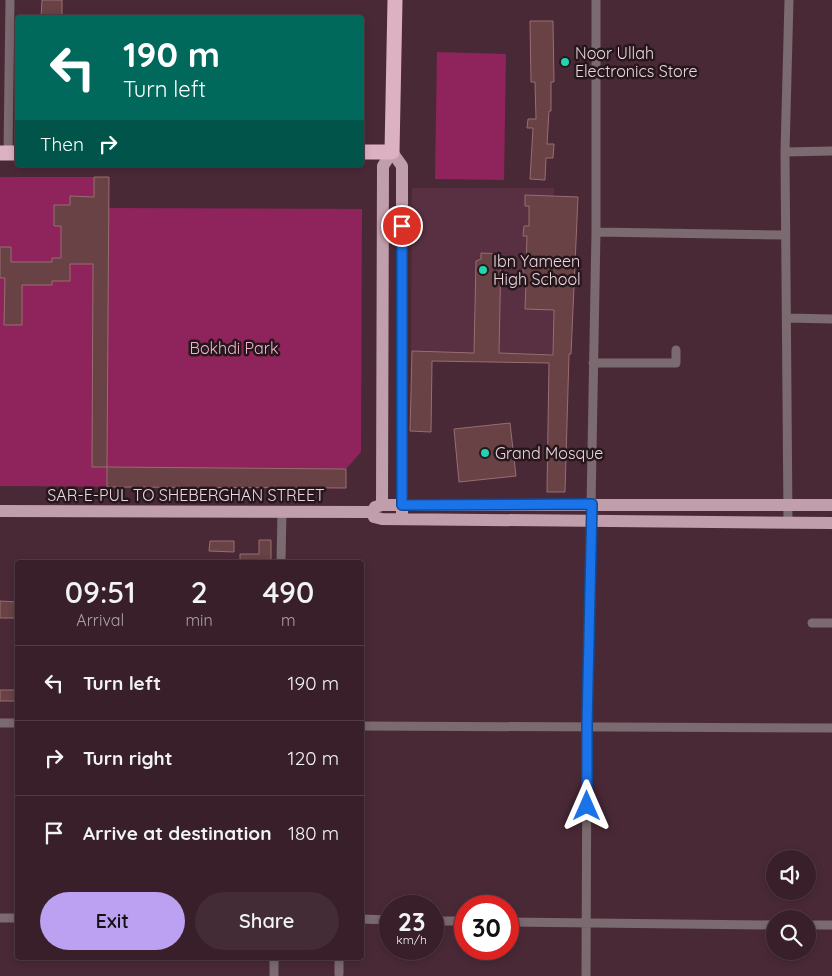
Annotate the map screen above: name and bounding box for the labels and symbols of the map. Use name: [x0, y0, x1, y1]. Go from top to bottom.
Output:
place label: Noor Ullah Electronics Store: [575, 43, 698, 81]
marker: Noor Ullah Electronics Store: [559, 56, 571, 68]
pin: [381, 205, 423, 247]
place label: Ibn Yameen High School: [493, 251, 581, 289]
marker: Ibn Yameen High School: [477, 264, 489, 276]
park label: Bokhdi Park: [190, 338, 279, 358]
place label: Grand Mosque: [495, 443, 603, 463]
marker: Grand Mosque: [479, 447, 491, 459]
street label: SAR-E-PUL TO SHEBERGHAN STREET: [47, 485, 325, 505]
position arrow: [560, 779, 612, 831]
speed limit sign: 30: [454, 895, 519, 960]

